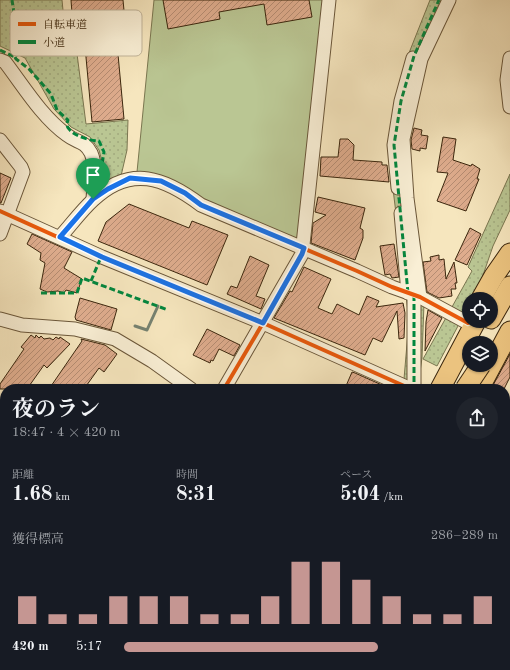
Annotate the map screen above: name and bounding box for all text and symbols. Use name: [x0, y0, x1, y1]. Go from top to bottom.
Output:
legend: [10, 10, 142, 56]
text: 自転車道: [43, 18, 87, 31]
text: 小道: [43, 36, 65, 49]
pin: [76, 158, 110, 199]
icon: arrive: [82, 164, 104, 186]
map controls: [462, 292, 498, 372]
button: locate: [462, 292, 498, 328]
button: layers: [462, 336, 498, 372]
button: share: [456, 397, 498, 439]
text: 夜のラン: [12, 399, 100, 421]
text: 18:47 · 4 × 420 m: [12, 426, 120, 439]
text: 距離: [12, 470, 34, 481]
text: 時間: [176, 470, 198, 481]
text: ペース: [340, 470, 372, 481]
text: 1.68: [12, 485, 52, 505]
text: 8:31: [176, 485, 216, 505]
text: 5:04: [340, 485, 380, 505]
text: km: [52, 492, 70, 503]
text: /km: [380, 492, 403, 503]
text: 286–289 m: [431, 529, 498, 542]
text: 獲得標高: [12, 533, 64, 546]
text: 420 m: [12, 640, 49, 653]
text: 5:17: [76, 640, 102, 653]

